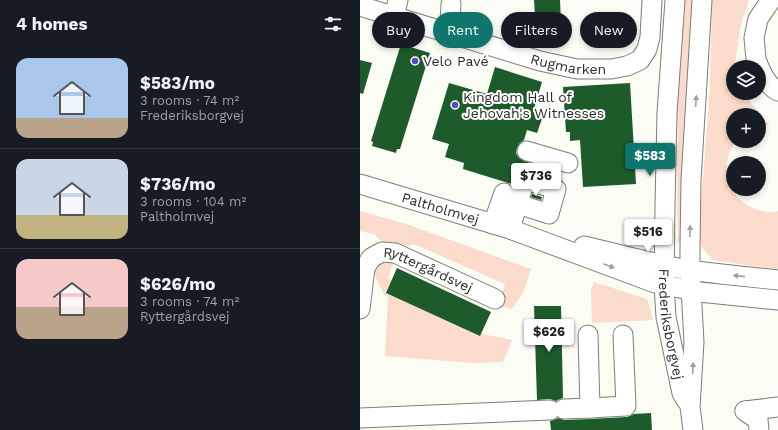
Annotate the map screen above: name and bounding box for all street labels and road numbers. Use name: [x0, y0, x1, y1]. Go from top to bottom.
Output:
street label: Rugmarken: [529, 51, 606, 77]
street label: Paltholmvej: [400, 189, 481, 227]
street label: Ryttergårdsvej: [383, 244, 475, 296]
street label: Frederiksborgvej: [656, 269, 687, 381]

